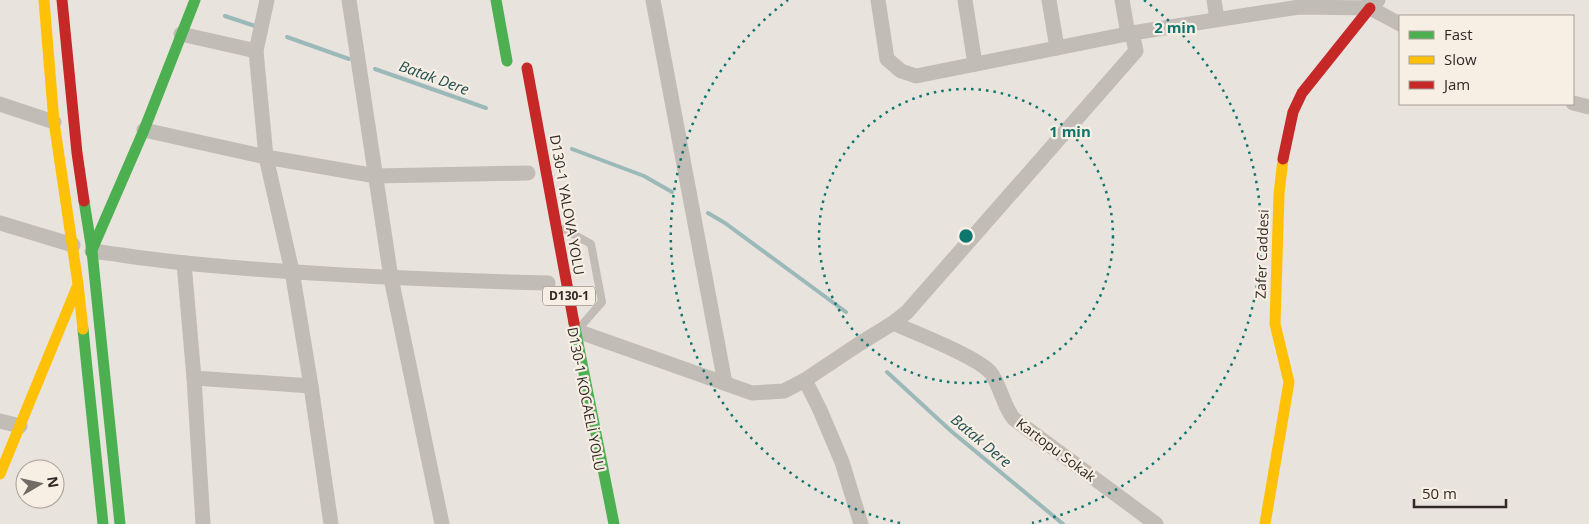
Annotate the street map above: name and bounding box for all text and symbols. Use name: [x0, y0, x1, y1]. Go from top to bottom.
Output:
legend: [1399, 15, 1574, 105]
text: 2 min: [1154, 17, 1196, 37]
text: Fast: [1444, 24, 1473, 44]
text: Slow: [1444, 49, 1477, 69]
water label: Batak Dere: [397, 55, 473, 99]
text: Jam: [1442, 74, 1470, 94]
text: 1 min: [1049, 121, 1091, 141]
street label: D130-1 YALOVA YOLU: [546, 133, 589, 277]
street label: Zafer Caddesi: [1250, 209, 1273, 299]
centre of rings: [957, 227, 975, 245]
road number: D130-1: [543, 286, 595, 306]
street label: D130-1 KOCAELİ YOLU: [563, 325, 610, 473]
water label: Batak Dere: [947, 409, 1016, 472]
street label: Kartopu Sokak: [1013, 413, 1100, 486]
north arrow: [15, 459, 65, 509]
text: N: [43, 475, 64, 489]
scale bar: [1414, 476, 1506, 508]
text: 50 m: [1422, 483, 1457, 503]

